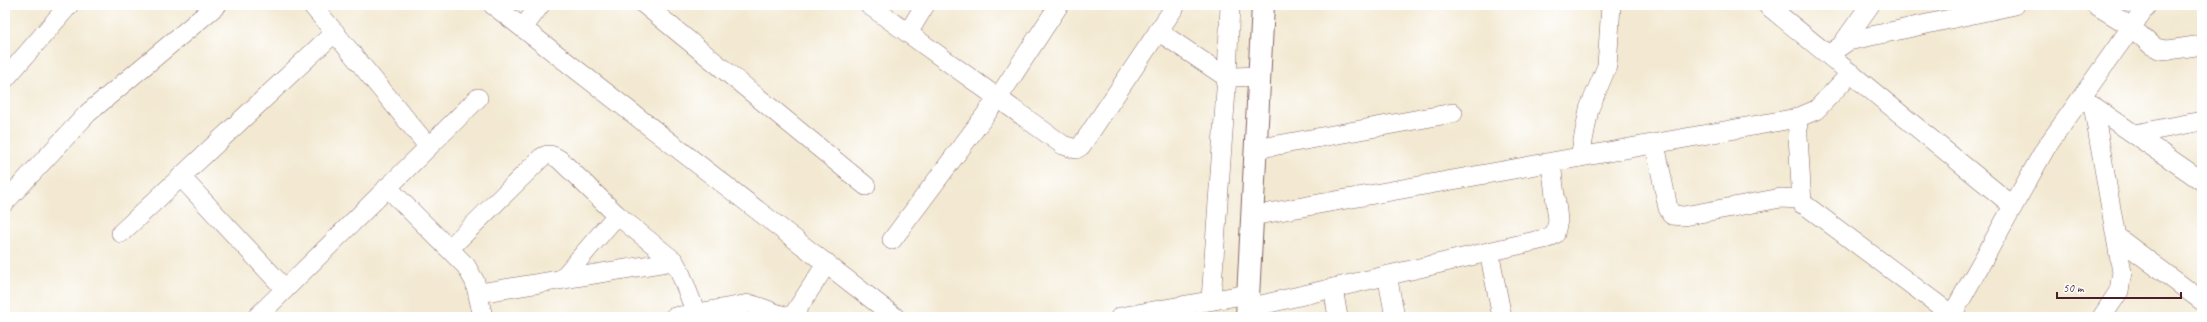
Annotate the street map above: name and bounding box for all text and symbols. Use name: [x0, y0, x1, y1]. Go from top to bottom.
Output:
scale bar: [2057, 274, 2181, 300]
text: 50 m: [2063, 280, 2085, 296]

